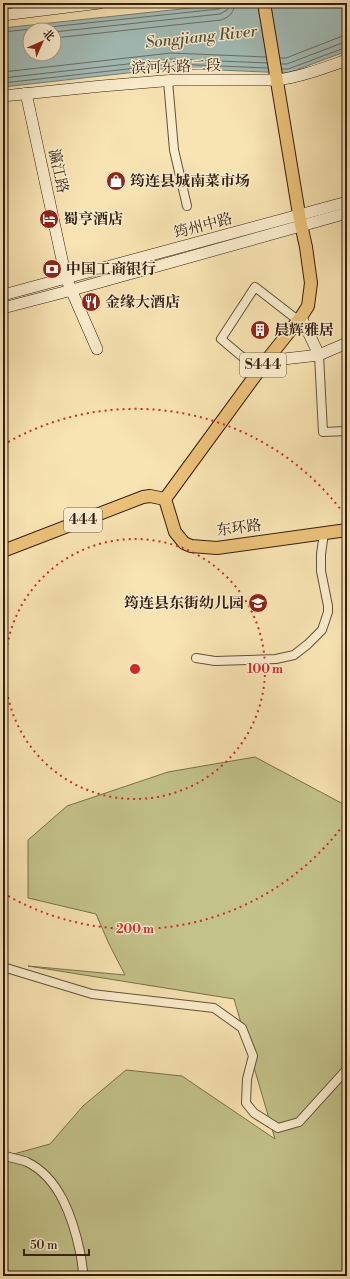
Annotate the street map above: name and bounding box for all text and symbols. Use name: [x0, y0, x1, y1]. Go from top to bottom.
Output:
water label: Songjiang River: [144, 21, 259, 53]
north arrow: [22, 22, 62, 62]
text: 北: [40, 27, 57, 44]
street label: 滨河东路二段: [131, 56, 221, 78]
street label: 瀛江路: [44, 147, 72, 195]
shop icon: 筠连县城南菜市场: [105, 170, 127, 192]
place label: 筠连县城南菜市场: [130, 172, 250, 191]
hotel icon: 蜀亨酒店: [38, 208, 60, 230]
street label: 筠州中路: [172, 209, 234, 243]
place label: 蜀亨酒店: [63, 210, 123, 229]
bank icon: 中国工商银行: [41, 258, 63, 280]
place label: 中国工商银行: [66, 260, 156, 279]
restaurant icon: 金缘大酒店: [80, 291, 102, 313]
place label: 金缘大酒店: [105, 293, 180, 312]
building icon: 晨辉雅居: [249, 319, 271, 341]
place label: 晨辉雅居: [274, 321, 334, 340]
road number: S444: [240, 353, 286, 377]
road number: 444: [64, 508, 102, 532]
street label: 东环路: [216, 516, 262, 540]
school or university icon: 筠连县东街幼儿园: [247, 592, 269, 614]
place label: 筠连县东街幼儿园: [124, 594, 244, 613]
centre of rings: [128, 662, 142, 676]
text: 100 m: [247, 662, 283, 677]
text: 200 m: [116, 922, 154, 937]
scale bar: [24, 1231, 89, 1257]
text: 50 m: [30, 1238, 58, 1253]

